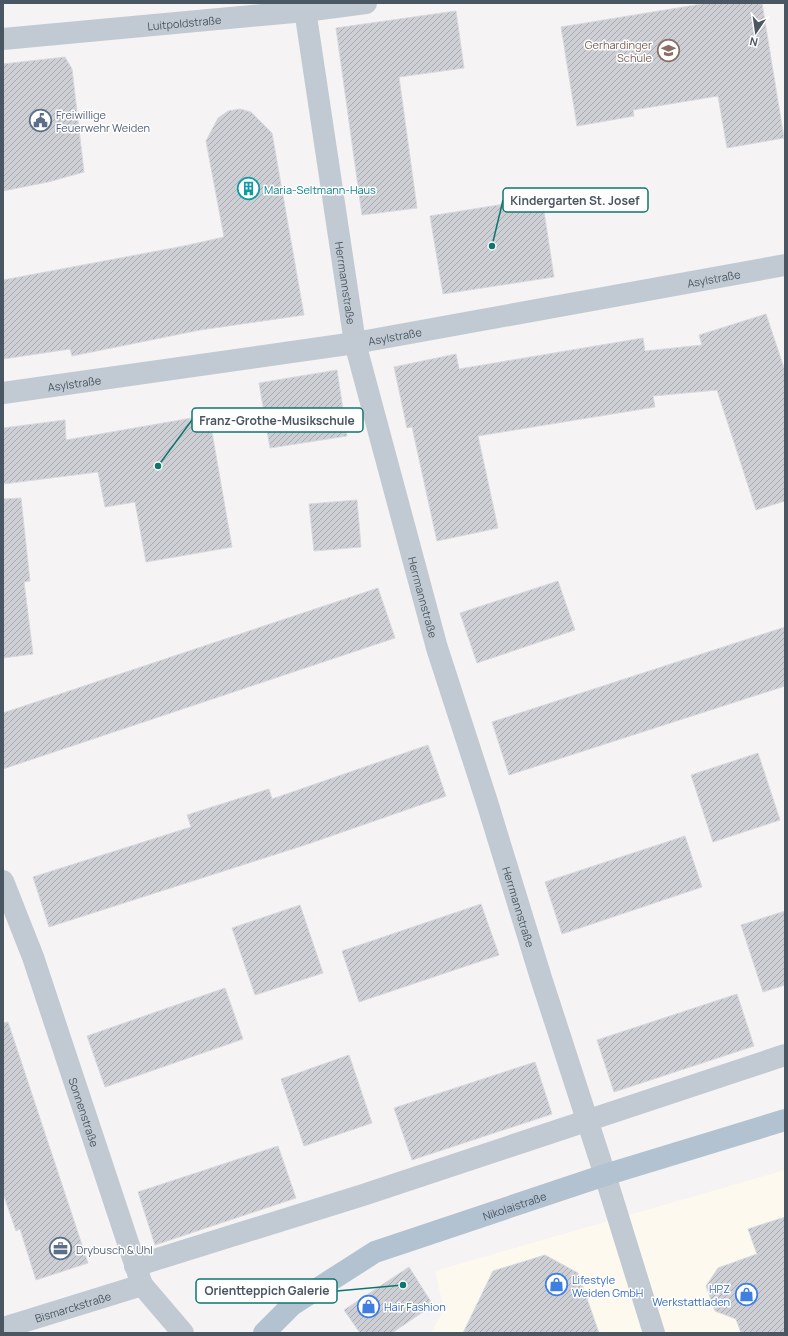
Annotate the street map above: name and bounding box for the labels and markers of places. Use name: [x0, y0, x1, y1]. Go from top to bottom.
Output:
place label: Gerhardinger Schule: [585, 37, 653, 65]
school or university icon: Gerhardinger Schule: [655, 37, 681, 63]
public building icon: Freiwillige Feuerwehr Weiden: [27, 107, 53, 133]
place label: Freiwillige Feuerwehr Weiden: [56, 107, 150, 135]
building icon: Maria-Seltmann-Haus: [235, 176, 261, 202]
place label: Maria-Seltmann-Haus: [264, 182, 376, 197]
callout: Kindergarten St. Josef: [503, 188, 648, 212]
callout: Franz-Grothe-Musikschule: [192, 408, 363, 432]
office icon: Drybusch & Uhl: [47, 1236, 73, 1262]
place label: Drybusch & Uhl: [76, 1242, 153, 1257]
shop icon: Lifestyle Weiden GmbH: [543, 1272, 569, 1298]
place label: Lifestyle Weiden GmbH: [572, 1272, 643, 1300]
callout: Orientteppich Galerie: [196, 1279, 337, 1303]
place label: HPZ Werkstattladen: [652, 1281, 730, 1309]
shop icon: HPZ Werkstattladen: [733, 1281, 759, 1307]
shop icon: Hair Fashion: [355, 1293, 381, 1319]
place label: Hair Fashion: [384, 1299, 446, 1314]

